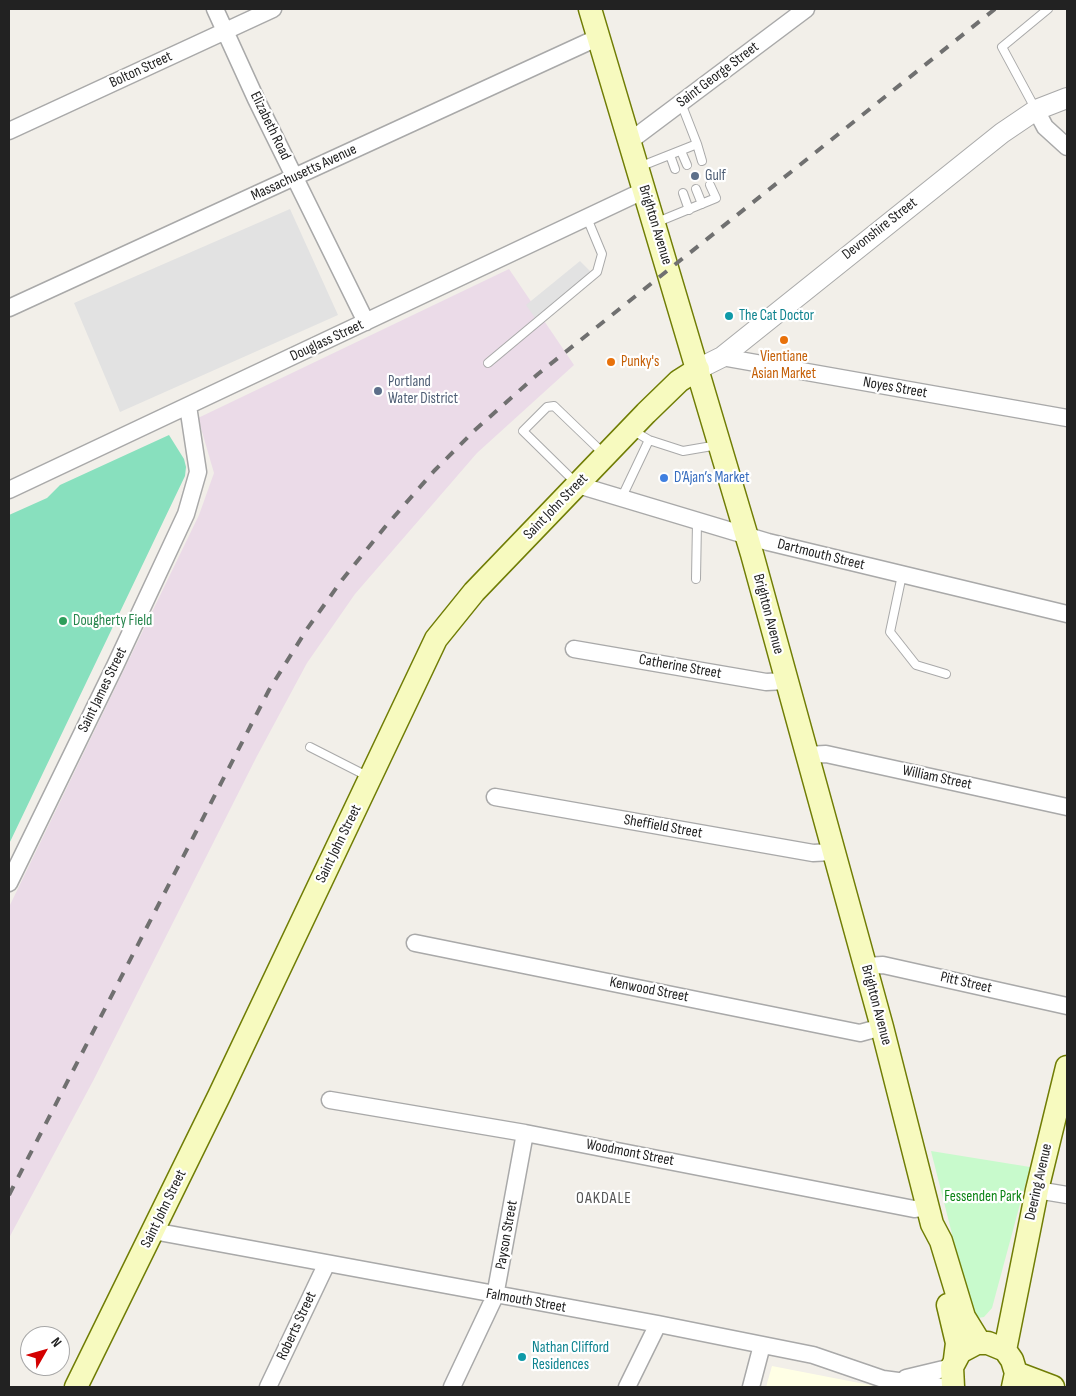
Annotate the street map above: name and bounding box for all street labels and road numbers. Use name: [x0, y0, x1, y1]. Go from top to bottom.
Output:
street label: Saint George Street: [673, 38, 763, 112]
street label: Bolton Street: [107, 48, 175, 92]
street label: Elizabeth Road: [246, 89, 294, 163]
street label: Massachusetts Avenue: [248, 141, 360, 205]
street label: Brighton Avenue: [634, 183, 676, 267]
street label: Devonshire Street: [839, 194, 921, 264]
street label: Douglass Street: [287, 316, 367, 366]
street label: Noyes Street: [861, 374, 929, 402]
street label: Saint John Street: [520, 470, 592, 544]
street label: Dartmouth Street: [776, 535, 866, 575]
street label: Brighton Avenue: [749, 572, 787, 656]
street label: Saint James Street: [75, 645, 131, 735]
street label: Catherine Street: [637, 651, 723, 683]
street label: William Street: [901, 762, 973, 794]
street label: Saint John Street: [312, 802, 366, 886]
street label: Sheffield Street: [622, 811, 704, 843]
street label: Brighton Avenue: [857, 963, 895, 1047]
street label: Pitt Street: [939, 968, 993, 998]
street label: Kenwood Street: [608, 974, 690, 1006]
street label: Woodmont Street: [584, 1136, 676, 1170]
street label: Deering Avenue: [1021, 1142, 1057, 1222]
street label: Saint John Street: [137, 1167, 191, 1251]
street label: Payson Street: [492, 1199, 522, 1271]
street label: Falmouth Street: [484, 1285, 568, 1317]
street label: Roberts Street: [273, 1289, 321, 1363]

